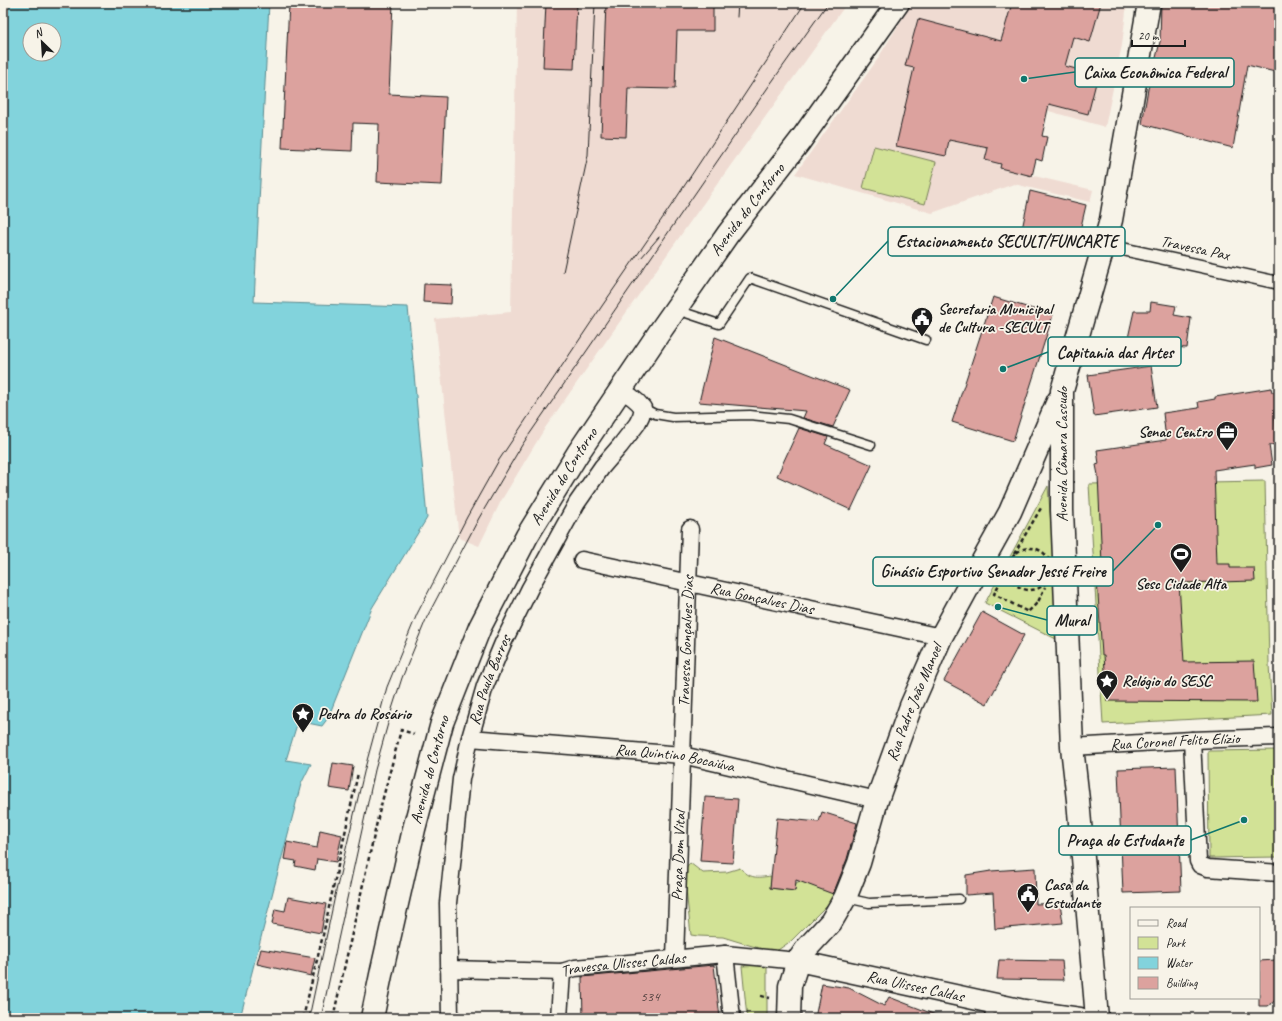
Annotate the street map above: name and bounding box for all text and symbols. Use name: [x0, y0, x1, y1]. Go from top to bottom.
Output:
north arrow: [22, 22, 62, 62]
scale bar: [1132, 22, 1185, 48]
text: N: [32, 24, 46, 41]
text: 20 m: [1138, 28, 1160, 44]
callout: Caixa Econômica Federal: [1075, 58, 1234, 87]
text: Caixa Econômica Federal: [1083, 62, 1230, 83]
street label: Avenida do Contorno: [706, 158, 790, 260]
callout: Estacionamento SECULT/FUNCARTE: [888, 227, 1125, 256]
text: Estacionamento SECULT/FUNCARTE: [896, 231, 1121, 252]
street label: Travessa Pax: [1159, 231, 1233, 265]
place label: Secretaria Municipal de Cultura -SECULT: [938, 299, 1055, 337]
public building icon: Secretaria Municipal de Cultura -SECULT: [909, 305, 935, 338]
callout: Capitania das Artes: [1048, 337, 1181, 366]
text: Capitania das Artes: [1057, 342, 1175, 363]
street label: Avenida Câmara Cascudo: [1052, 382, 1073, 522]
office icon: Senac Centro: [1214, 419, 1240, 452]
place label: Senac Centro: [1138, 422, 1213, 442]
street label: Avenida do Contorno: [526, 423, 603, 529]
sports icon: Sesc Cidade Alta: [1168, 541, 1194, 574]
callout: Ginásio Esportivo Senador Jessé Freire: [873, 557, 1113, 586]
text: Ginásio Esportivo Senador Jessé Freire: [880, 561, 1107, 582]
street label: Travessa Gonçalves Dias: [674, 574, 698, 707]
place label: Sesc Cidade Alta: [1136, 574, 1228, 594]
street label: Rua Gonçalves Dias: [708, 578, 817, 620]
callout: Mural: [1047, 606, 1097, 635]
text: Mural: [1055, 610, 1092, 631]
street label: Rua Paula Barros: [464, 630, 516, 727]
street label: Rua Padre João Manoel: [882, 638, 948, 764]
place icon: Relógio do SESC: [1094, 668, 1120, 701]
place label: Relógio do SESC: [1122, 671, 1213, 691]
place icon: Pedra do Rosário: [290, 701, 316, 734]
place label: Pedra do Rosário: [318, 704, 413, 724]
street label: Avenida do Contorno: [406, 711, 455, 826]
street label: Rua Coronel Felito Elízio: [1110, 728, 1242, 755]
street label: Rua Quintino Bocaiúva: [614, 740, 737, 777]
street label: Praça Dom Vital: [667, 807, 690, 902]
callout: Praça do Estudante: [1059, 826, 1191, 855]
text: Praça do Estudante: [1067, 830, 1185, 851]
place label: Casa da Estudante: [1044, 875, 1102, 913]
public building icon: Casa da Estudante: [1015, 881, 1041, 914]
legend: [1130, 907, 1260, 999]
text: Road: [1166, 915, 1188, 931]
text: Park: [1166, 935, 1187, 951]
street label: Travessa Ulisses Caldas: [558, 948, 688, 982]
text: Water: [1166, 955, 1194, 971]
street label: Rua Ulisses Caldas: [865, 966, 967, 1007]
text: Building: [1166, 975, 1198, 991]
house number: 534: [641, 988, 661, 1005]

